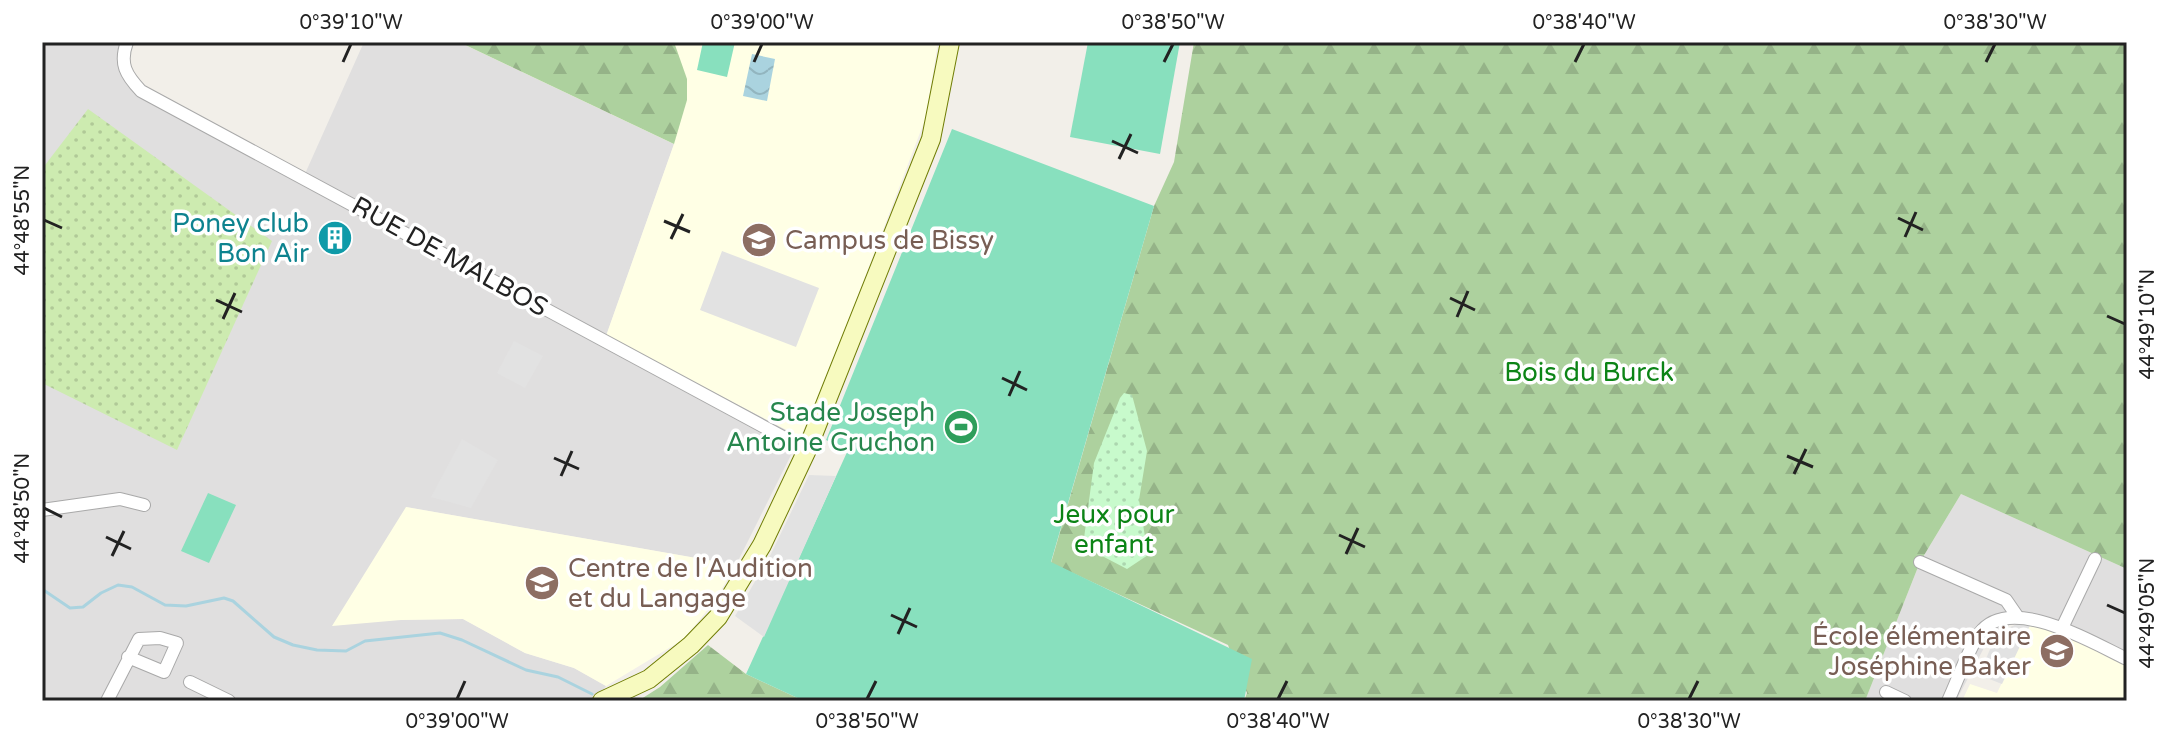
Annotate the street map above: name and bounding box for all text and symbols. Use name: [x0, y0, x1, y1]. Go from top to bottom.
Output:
text: 0°39'10"W: [299, 11, 403, 35]
text: 0°39'00"W: [710, 11, 814, 35]
text: 0°38'50"W: [1121, 11, 1225, 35]
text: 0°38'40"W: [1532, 11, 1636, 35]
text: 0°38'30"W: [1943, 11, 2047, 35]
text: 44°48'55"N: [11, 165, 35, 275]
street label: RUE DE MALBOS: [346, 190, 553, 323]
place label: Poney club Bon Air: [172, 208, 309, 269]
building icon: Poney club Bon Air: [316, 219, 354, 257]
school or university icon: Campus de Bissy: [740, 221, 778, 259]
place label: Campus de Bissy: [785, 225, 994, 256]
text: 44°49'10"N: [2136, 269, 2160, 379]
park label: Bois du Burck: [1504, 357, 1674, 388]
place label: Stade Joseph Antoine Cruchon: [726, 397, 935, 458]
sports icon: Stade Joseph Antoine Cruchon: [942, 408, 980, 446]
text: 44°48'50"N: [11, 453, 35, 563]
park label: Jeux pour enfant: [1053, 499, 1175, 560]
place label: Centre de l'Audition et du Langage: [568, 553, 813, 614]
text: 44°49'05"N: [2136, 558, 2160, 668]
school or university icon: Centre de l'Audition et du Langage: [523, 564, 561, 602]
place label: École élémentaire Joséphine Baker: [1812, 621, 2031, 682]
school or university icon: École élémentaire Joséphine Baker: [2038, 632, 2076, 670]
text: 0°39'00"W: [405, 710, 509, 734]
text: 0°38'50"W: [815, 710, 919, 734]
text: 0°38'40"W: [1226, 710, 1330, 734]
text: 0°38'30"W: [1637, 710, 1741, 734]

